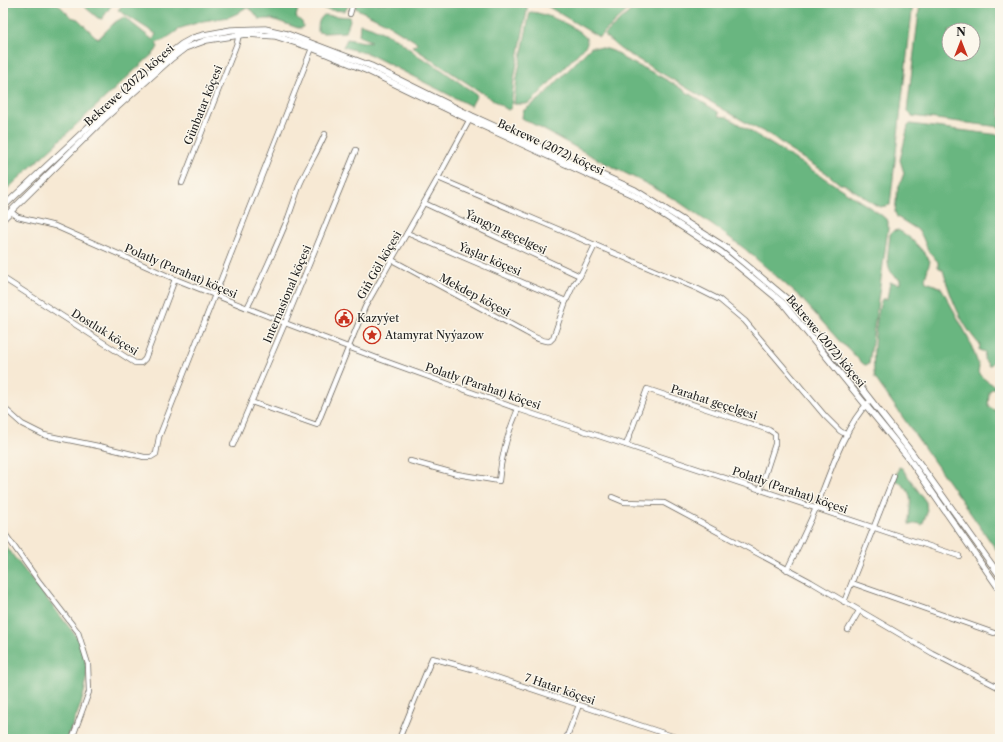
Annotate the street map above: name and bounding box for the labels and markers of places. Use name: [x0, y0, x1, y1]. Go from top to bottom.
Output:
public building icon: Kazyýet: [334, 308, 354, 328]
place label: Kazyýet: [357, 311, 399, 325]
place icon: Atamyrat Nyýazow: [362, 325, 382, 345]
place label: Atamyrat Nyýazow: [384, 328, 485, 342]

